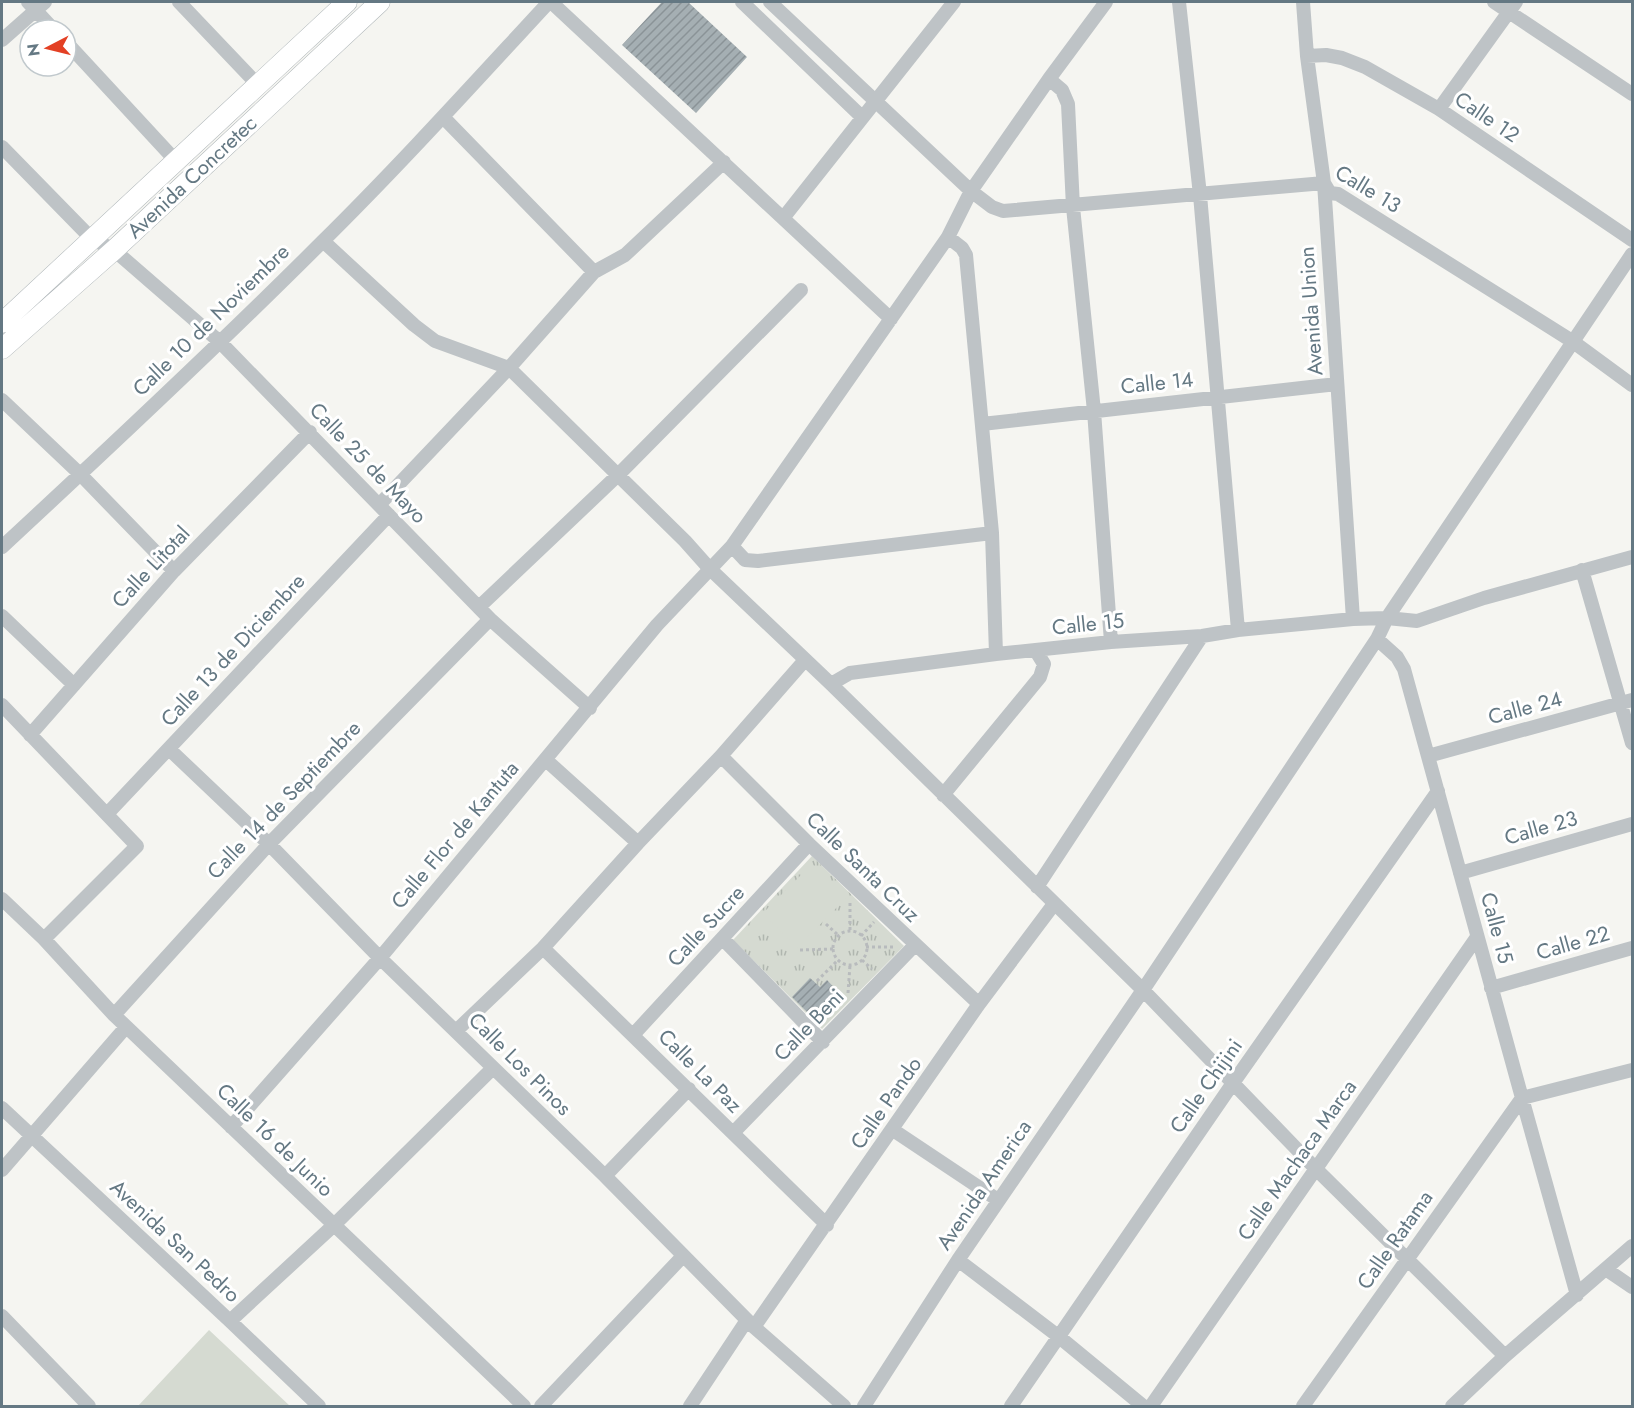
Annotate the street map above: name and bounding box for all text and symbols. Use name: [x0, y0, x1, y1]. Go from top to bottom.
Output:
north arrow: [18, 18, 78, 78]
text: N: [21, 42, 46, 57]
street label: Calle 12: [1448, 84, 1526, 150]
street label: Avenida Concretec: [120, 109, 264, 245]
street label: Calle 13: [1329, 158, 1407, 220]
street label: Calle 10 de Noviembre: [126, 237, 296, 403]
street label: Avenida Union: [1292, 245, 1330, 377]
street label: Calle 14: [1119, 364, 1195, 402]
street label: Calle 25 de Mayo: [302, 396, 434, 530]
street label: Calle Litotal: [105, 519, 197, 615]
street label: Calle 13 de Diciembre: [154, 567, 312, 733]
street label: Calle 15: [1050, 605, 1126, 643]
street label: Calle 24: [1485, 684, 1565, 732]
street label: Calle 14 de Septiembre: [200, 714, 368, 886]
street label: Calle Flor de Kantuta: [384, 755, 526, 915]
street label: Calle 23: [1501, 803, 1581, 853]
street label: Calle Santa Cruz: [799, 805, 927, 929]
street label: Calle Sucre: [660, 879, 752, 973]
street label: Calle 15: [1473, 889, 1521, 967]
street label: Calle 22: [1533, 918, 1613, 968]
street label: Calle Beni: [767, 982, 851, 1068]
street label: Calle Los Pinos: [462, 1006, 578, 1122]
street label: Calle La Paz: [651, 1022, 749, 1120]
street label: Calle Chijini: [1162, 1033, 1250, 1139]
street label: Calle Pando: [843, 1051, 929, 1155]
street label: Calle Machaca Marca: [1230, 1074, 1364, 1246]
street label: Calle 16 de Junio: [210, 1076, 340, 1204]
street label: Avenida America: [929, 1114, 1039, 1256]
street label: Avenida San Pedro: [103, 1173, 247, 1309]
street label: Calle Ratama: [1350, 1184, 1440, 1296]

